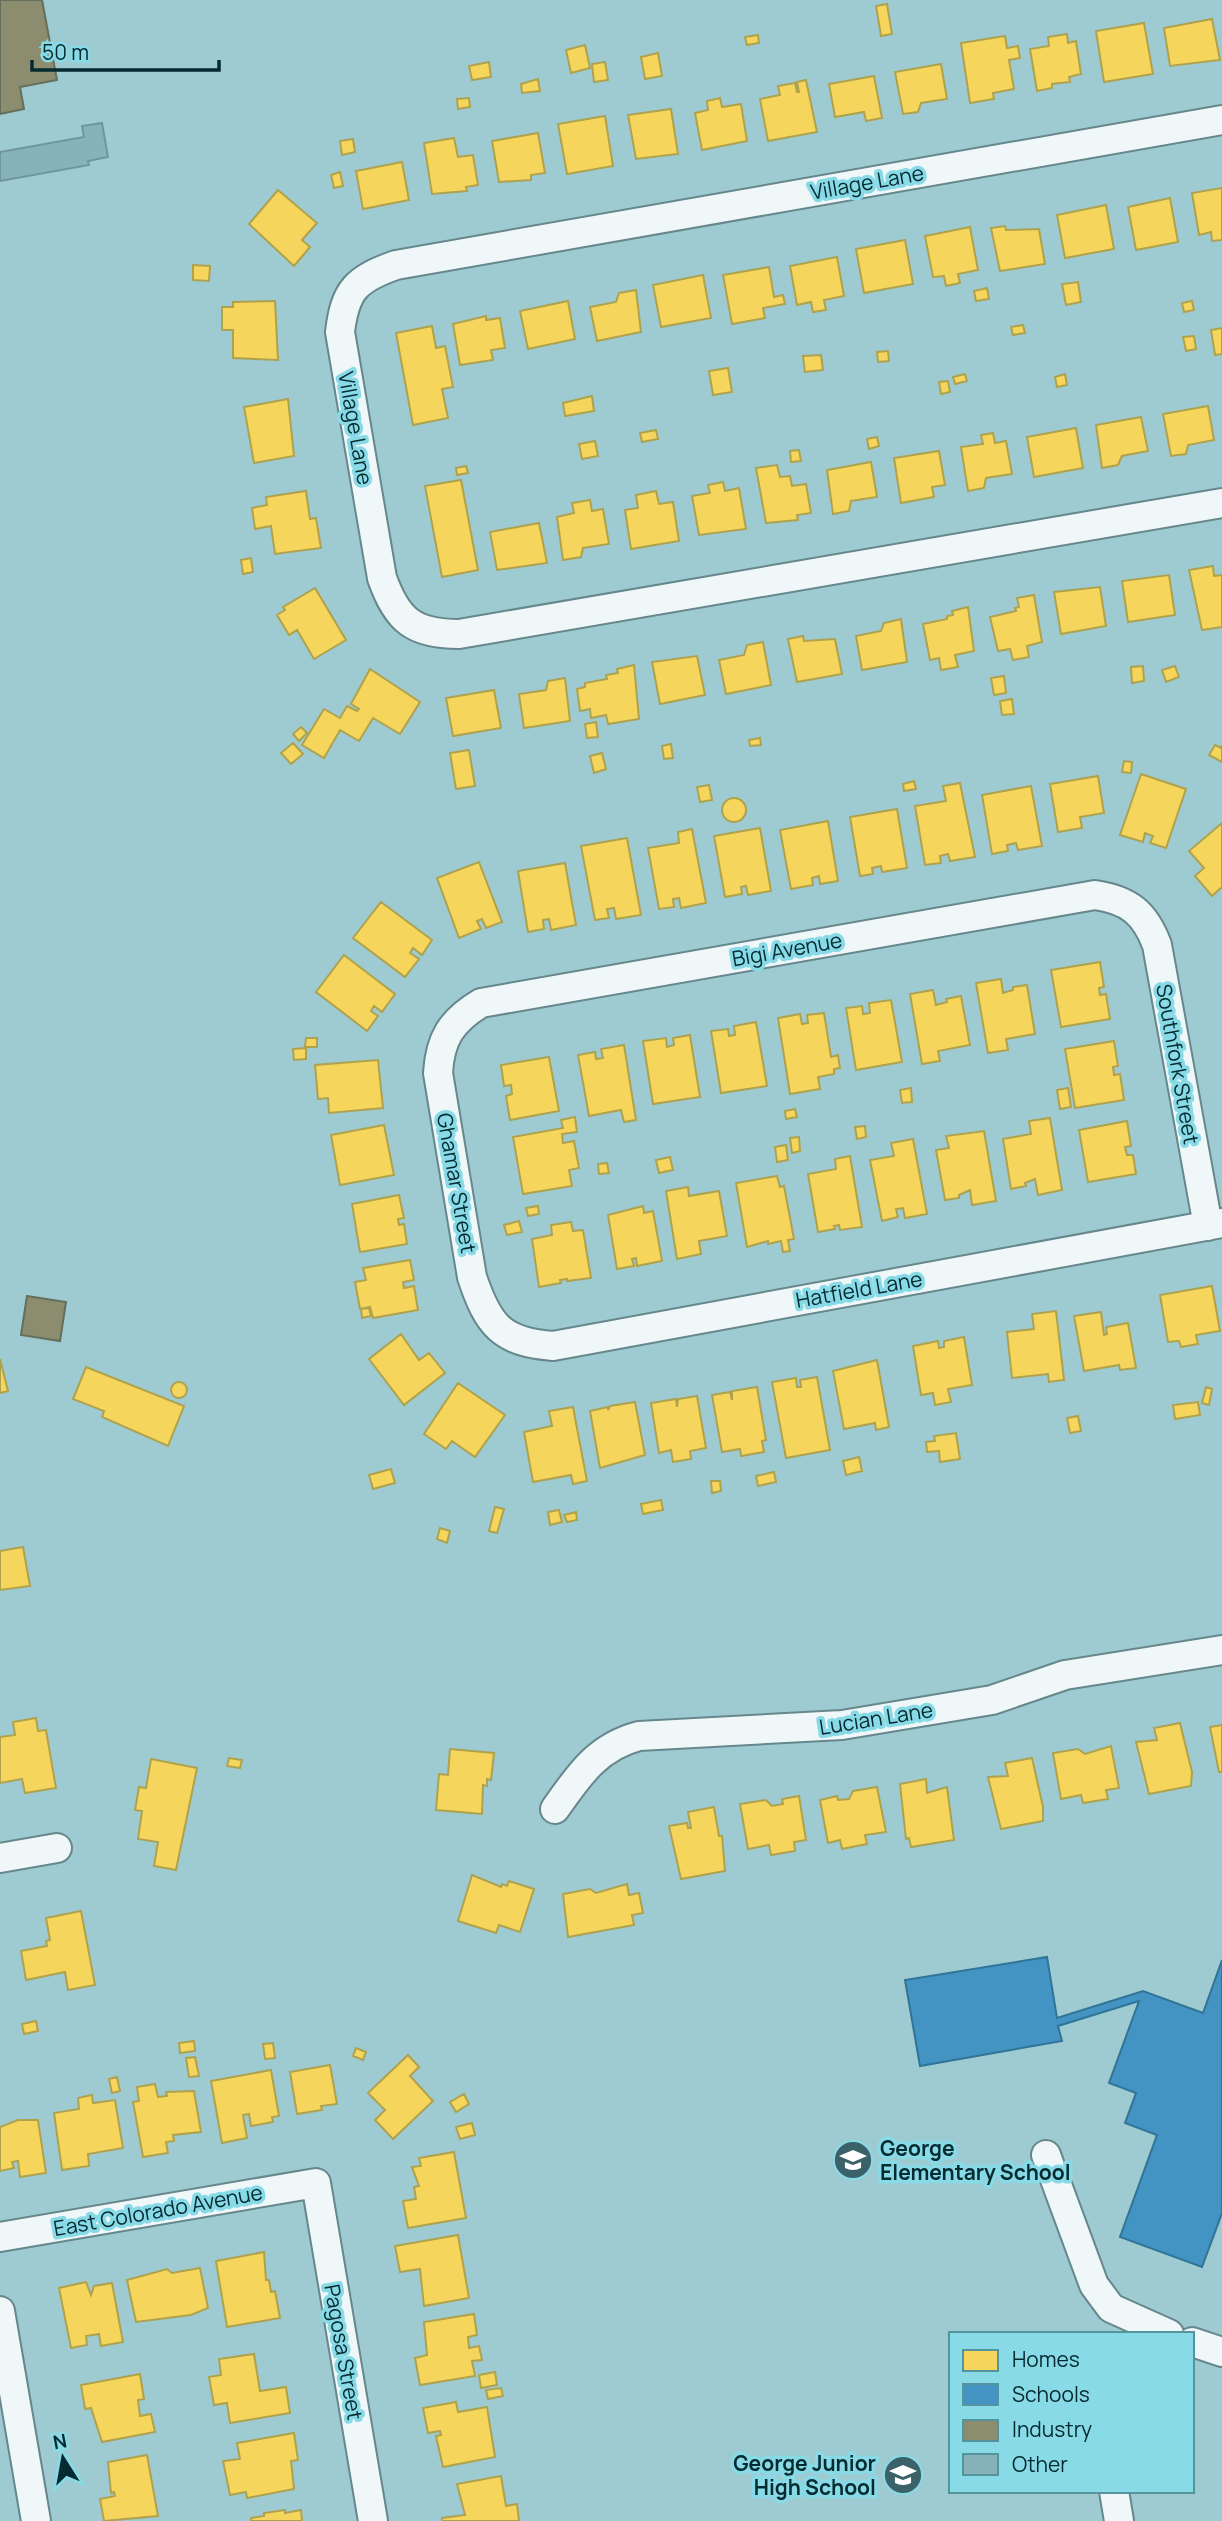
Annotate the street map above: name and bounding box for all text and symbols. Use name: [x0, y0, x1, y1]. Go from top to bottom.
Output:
scale bar: [32, 28, 219, 72]
text: 50 m: [42, 38, 89, 66]
street label: Village Lane: [808, 158, 926, 206]
street label: Village Lane: [332, 369, 380, 487]
street label: Bigi Avenue: [730, 926, 844, 972]
street label: Southfork Street: [1150, 982, 1206, 1146]
street label: Ghamar Street: [431, 1111, 483, 1255]
street label: Hatfield Lane: [794, 1264, 924, 1314]
street label: Lucian Lane: [817, 1695, 935, 1741]
place label: George Elementary School: [880, 2134, 1071, 2186]
school or university icon: George Elementary School: [832, 2139, 874, 2181]
street label: East Colorado Avenue: [51, 2178, 265, 2242]
street label: Pagosa Street: [318, 2282, 370, 2422]
legend: [949, 2332, 1194, 2493]
text: Homes: [1012, 2345, 1080, 2373]
text: Schools: [1012, 2380, 1090, 2408]
text: Industry: [1012, 2415, 1092, 2443]
north arrow: [28, 2423, 98, 2493]
text: N: [51, 2427, 69, 2455]
place label: George Junior High School: [733, 2449, 876, 2501]
text: Other: [1012, 2450, 1068, 2478]
school or university icon: George Junior High School: [882, 2454, 924, 2496]

